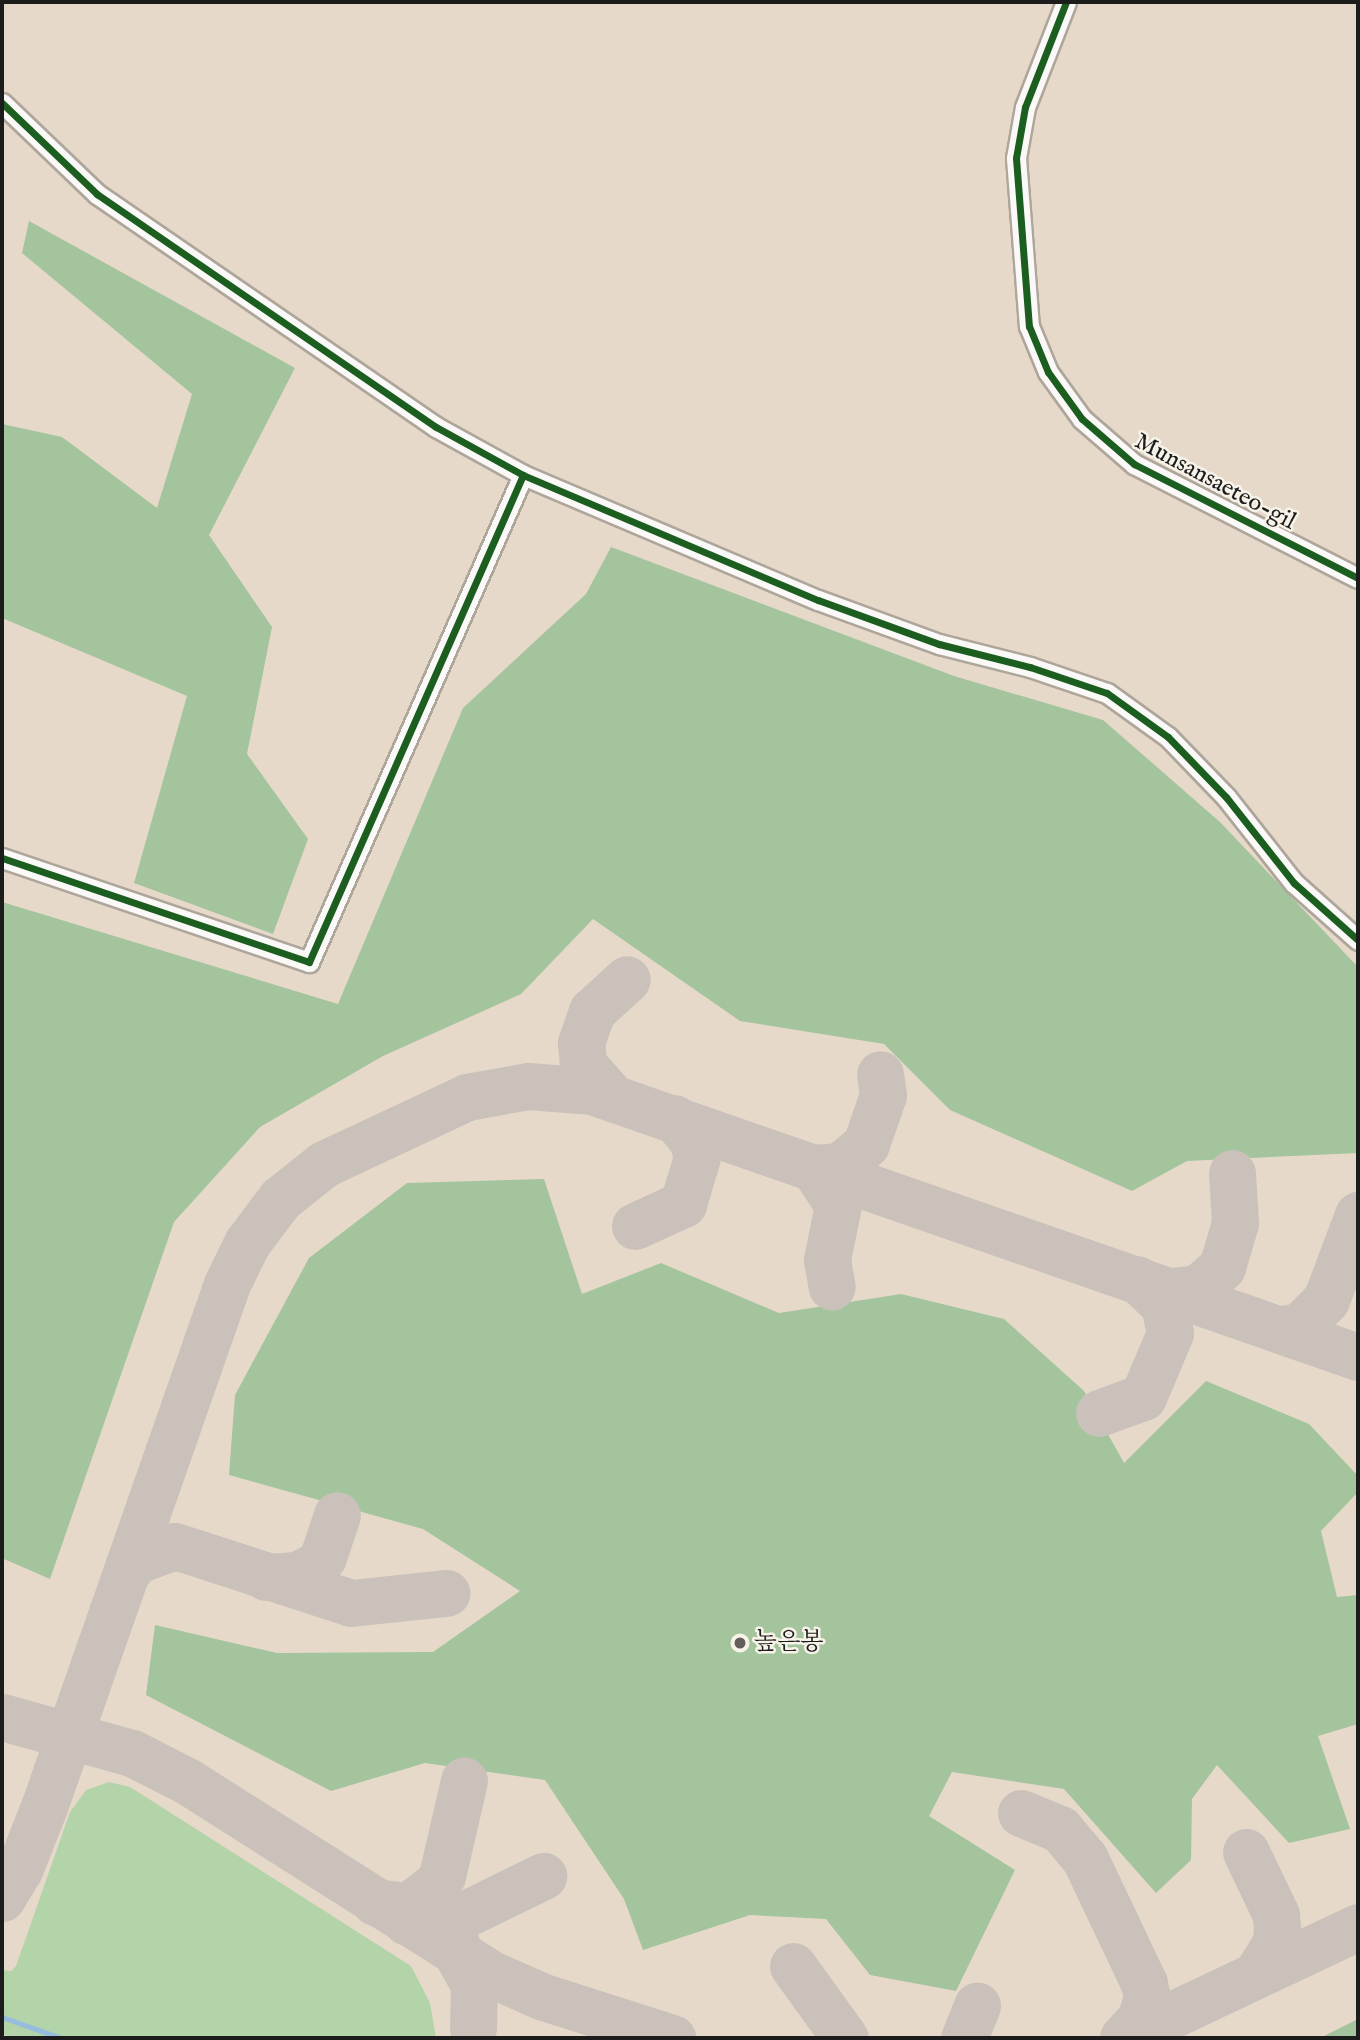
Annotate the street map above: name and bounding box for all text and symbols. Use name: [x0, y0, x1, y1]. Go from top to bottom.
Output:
street label: Munsansaeteo-gil: [1130, 427, 1300, 537]
place label: 높은봉: [754, 1629, 824, 1657]
marker: 높은봉: [732, 1635, 748, 1651]

